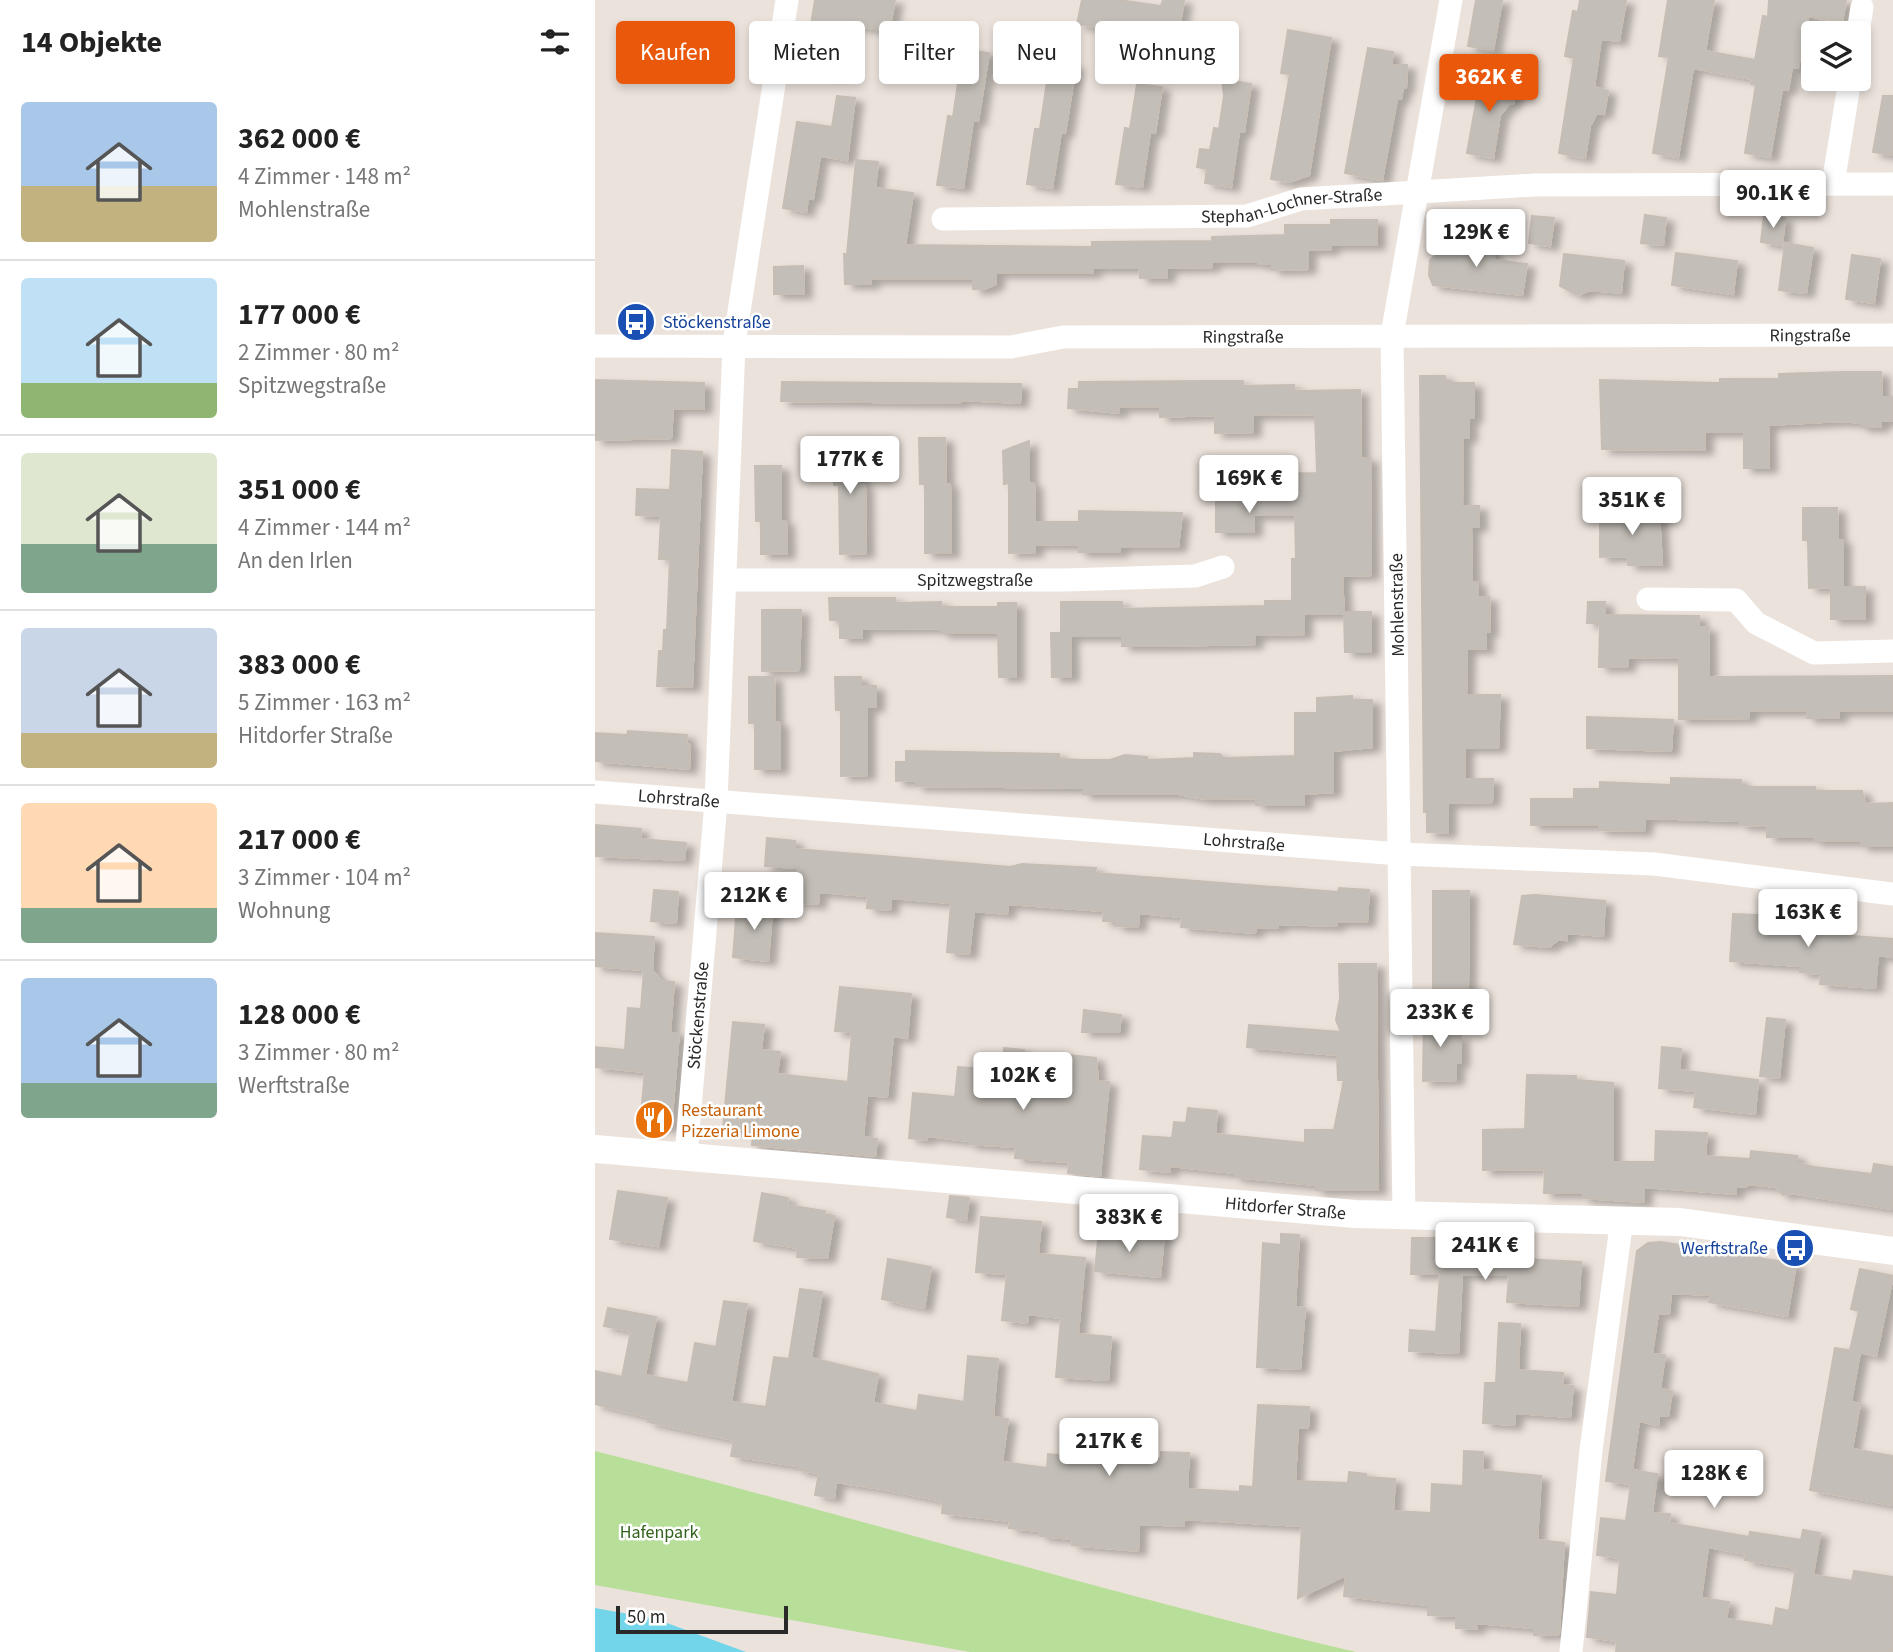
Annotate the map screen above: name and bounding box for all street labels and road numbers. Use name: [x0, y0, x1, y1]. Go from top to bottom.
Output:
street label: Stephan-Lochner-Straße: [1201, 182, 1383, 229]
street label: Ringstraße: [1769, 323, 1851, 348]
street label: Ringstraße: [1202, 324, 1284, 350]
street label: Mohlenstraße: [1384, 553, 1411, 657]
street label: Spitzwegstraße: [917, 568, 1033, 593]
street label: Lohrstraße: [637, 783, 721, 815]
street label: Lohrstraße: [1202, 827, 1286, 858]
street label: Stöckenstraße: [681, 961, 715, 1070]
street label: Hitdorfer Straße: [1224, 1191, 1347, 1226]

